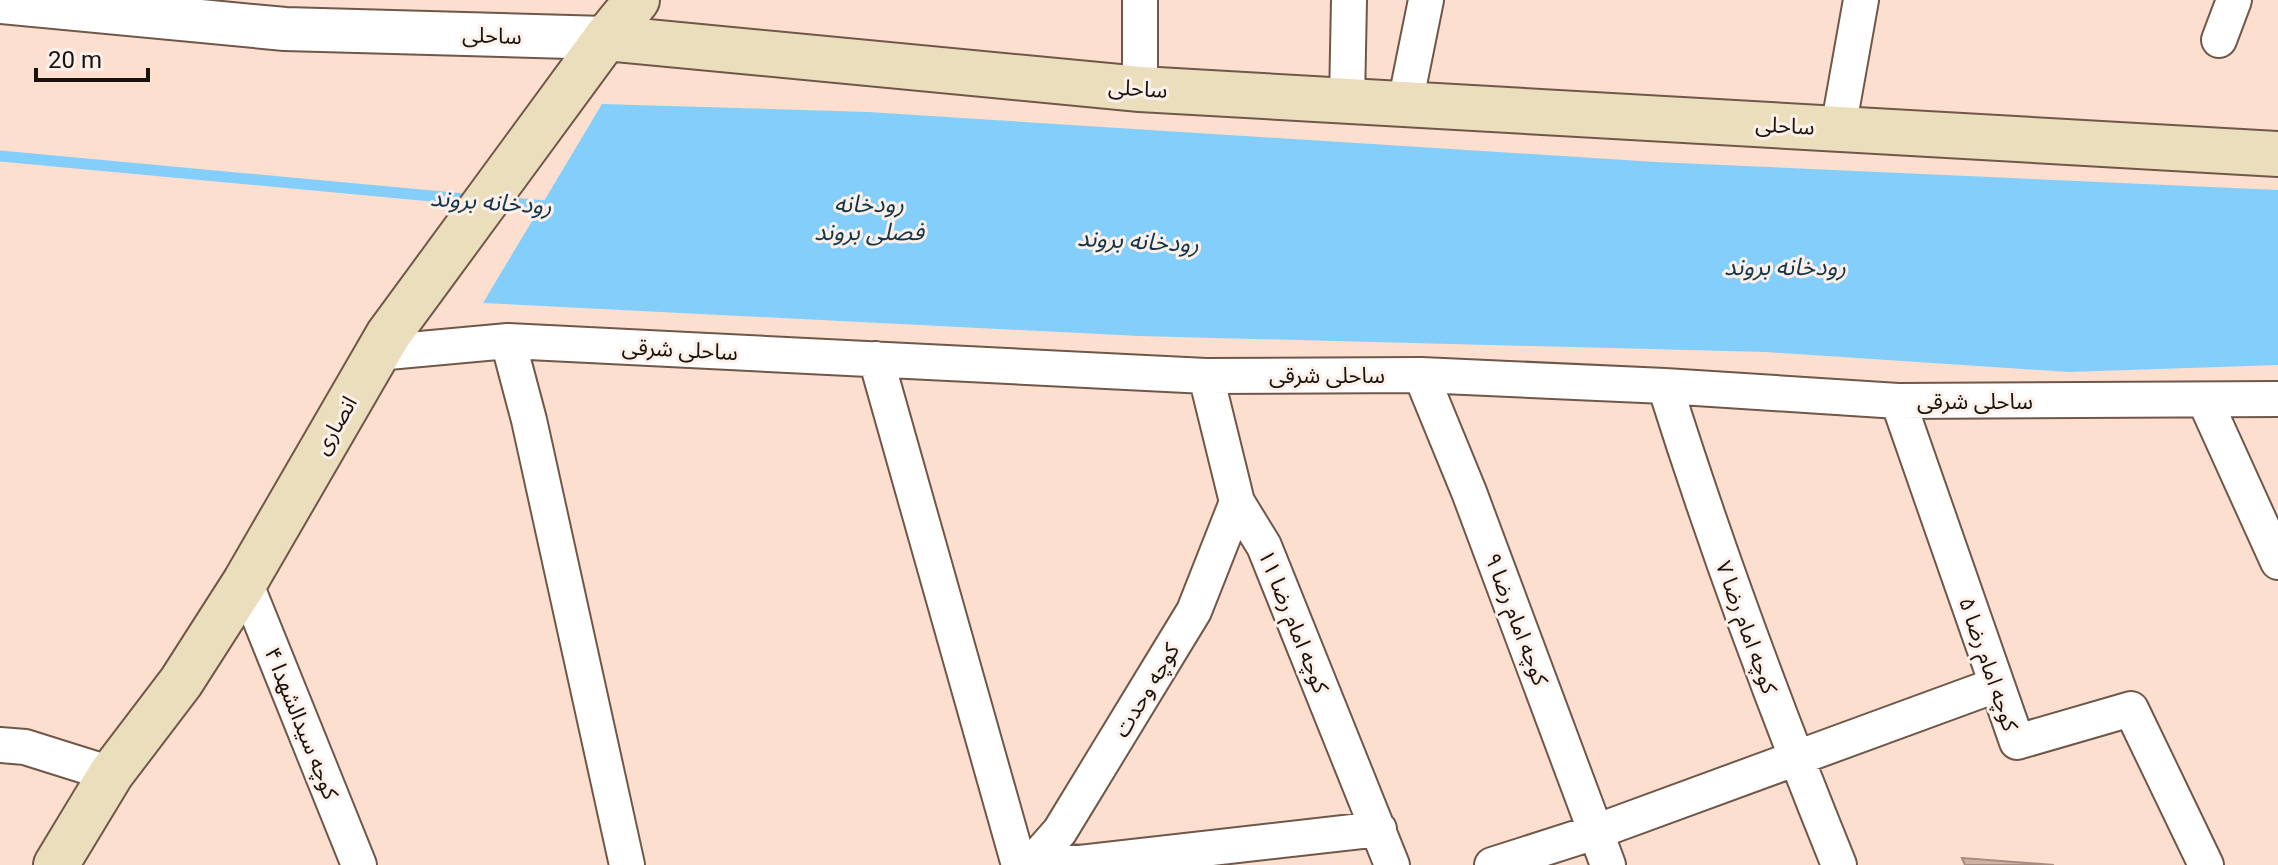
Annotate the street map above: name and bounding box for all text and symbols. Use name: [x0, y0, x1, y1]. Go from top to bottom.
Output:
street label: ساحلی: [462, 22, 522, 49]
scale bar: [36, 32, 148, 82]
text: 20 m: [48, 46, 102, 74]
street label: ساحلی: [1107, 74, 1168, 103]
street label: ساحلی: [1755, 111, 1815, 140]
water label: رودخانه بروند: [429, 184, 553, 220]
water label: رودخانه فصلی بروند: [814, 190, 925, 246]
water label: رودخانه بروند: [1076, 224, 1200, 258]
water label: رودخانه بروند: [1724, 253, 1846, 281]
street label: ساحلی شرقی: [621, 334, 739, 365]
street label: ساحلی شرقی: [1269, 363, 1385, 388]
street label: ساحلی شرقی: [1917, 389, 2033, 414]
street label: انصاری: [309, 392, 363, 459]
street label: کوچه امام رضا ۱۱: [1250, 546, 1334, 699]
street label: کوچه امام رضا ۹: [1476, 550, 1554, 691]
street label: کوچه امام رضا ۷: [1707, 557, 1782, 699]
street label: کوچه امام رضا ۵: [1950, 594, 2023, 736]
street label: کوچه وحدت: [1109, 638, 1186, 743]
street label: کوچه سیدالشهدا ۴: [258, 644, 344, 804]

